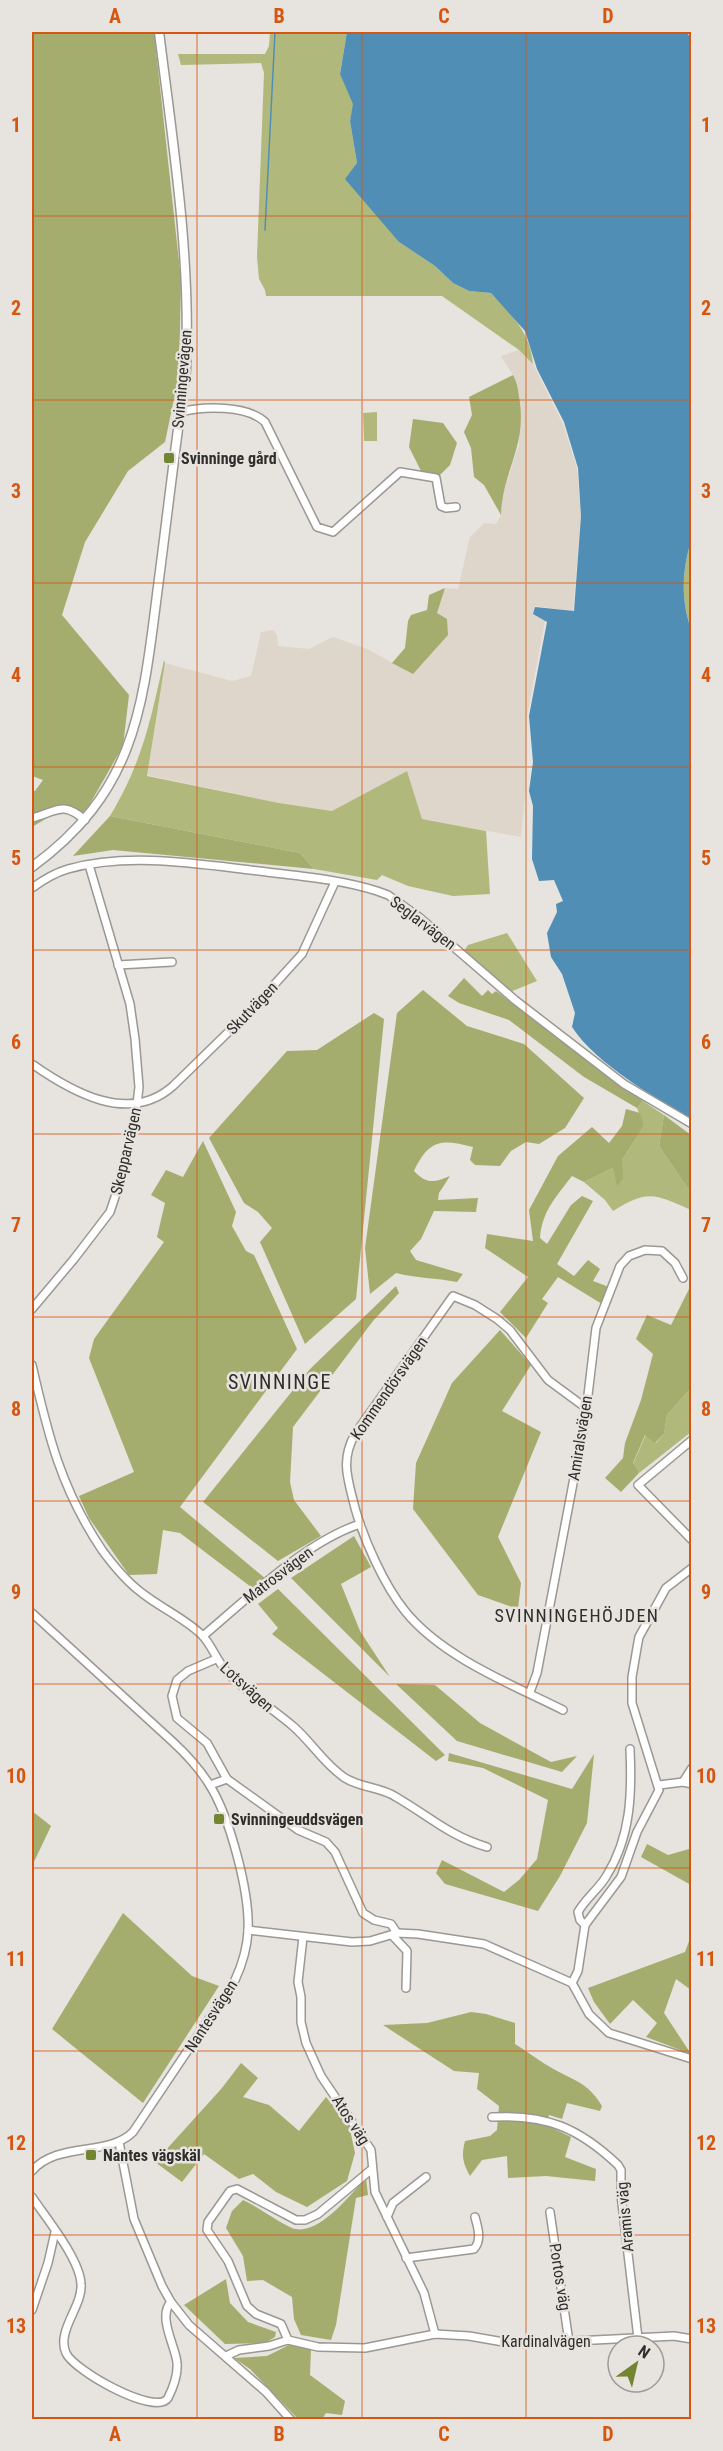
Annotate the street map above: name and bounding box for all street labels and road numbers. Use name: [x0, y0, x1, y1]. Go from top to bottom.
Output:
street label: Svinningevägen: [168, 329, 196, 429]
street label: Seglarvägen: [386, 892, 460, 954]
street label: Skutvägen: [222, 978, 282, 1038]
street label: Skepparvägen: [107, 1106, 145, 1196]
street label: Kommendörsvägen: [346, 1333, 432, 1443]
street label: Amiralsvägen: [564, 1394, 596, 1482]
street label: Matrosvägen: [240, 1543, 316, 1607]
street label: Lotsvägen: [216, 1658, 278, 1716]
street label: Nantesvägen: [181, 1976, 241, 2056]
street label: Atos väg: [328, 2092, 374, 2148]
street label: Aramis väg: [612, 2181, 638, 2253]
street label: Portos väg: [545, 2242, 575, 2312]
street label: Kardinalvägen: [501, 2332, 591, 2351]

